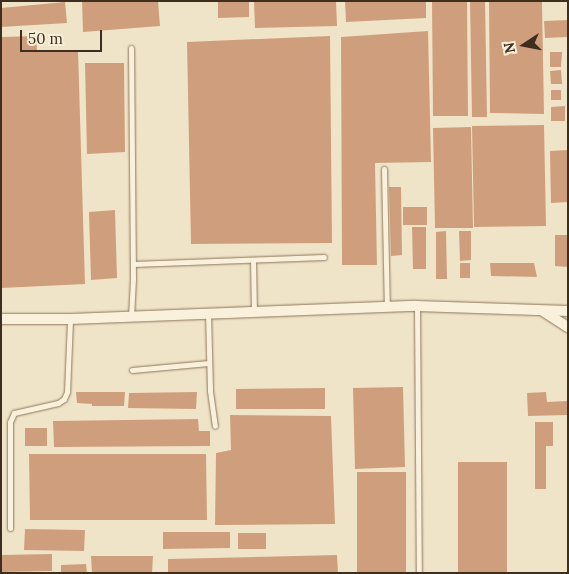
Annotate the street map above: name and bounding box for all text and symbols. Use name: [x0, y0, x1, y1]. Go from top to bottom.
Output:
scale bar: [22, 20, 105, 52]
north arrow: [499, 20, 549, 70]
text: 50 m: [28, 29, 63, 48]
text: N: [499, 41, 519, 55]

